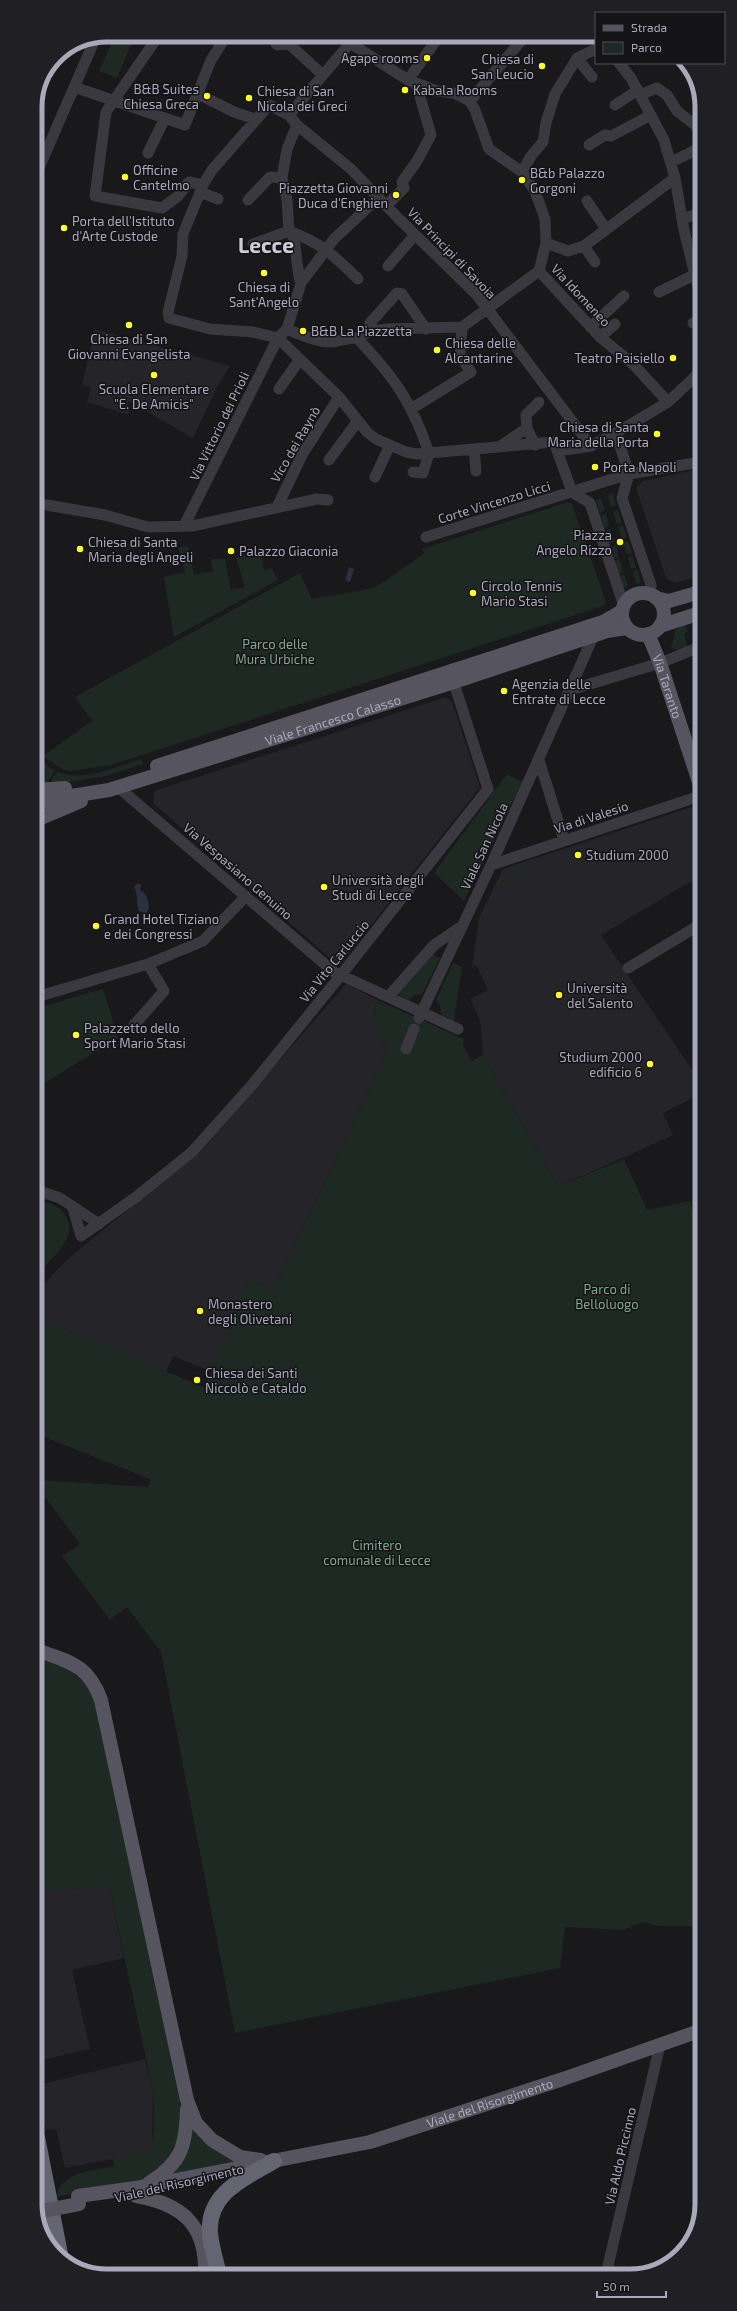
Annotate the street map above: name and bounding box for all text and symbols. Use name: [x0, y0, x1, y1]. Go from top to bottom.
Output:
legend: [595, 12, 725, 64]
text: Strada: [631, 20, 667, 34]
text: Parco: [631, 40, 662, 54]
place label: Agape rooms: [341, 50, 419, 66]
place label: Chiesa di San Leucio: [471, 51, 534, 82]
marker: Agape rooms: [422, 53, 432, 63]
marker: Chiesa di San Leucio: [537, 61, 547, 71]
place label: B&B Suites Chiesa Greca: [124, 81, 199, 112]
place label: Kabala Rooms: [413, 82, 497, 98]
place label: Chiesa di San Nicola dei Greci: [257, 83, 347, 114]
marker: Kabala Rooms: [400, 85, 410, 95]
marker: B&B Suites Chiesa Greca: [202, 91, 212, 101]
marker: Chiesa di San Nicola dei Greci: [244, 93, 254, 103]
place label: Officine Cantelmo: [133, 162, 190, 193]
place label: B&b Palazzo Gorgoni: [530, 165, 605, 196]
marker: Officine Cantelmo: [120, 172, 130, 182]
marker: B&b Palazzo Gorgoni: [517, 175, 527, 185]
place label: Piazzetta Giovanni Duca d'Enghien: [279, 180, 388, 211]
marker: Piazzetta Giovanni Duca d'Enghien: [391, 190, 401, 200]
street label: Via Principi di Savoia: [404, 204, 500, 302]
place label: Porta dell'Istituto d'Arte Custode: [72, 213, 175, 244]
marker: Porta dell'Istituto d'Arte Custode: [59, 223, 69, 233]
district label: Lecce: [238, 232, 294, 257]
street label: Via Idomeneo: [548, 260, 614, 330]
marker: Chiesa di Sant'Angelo: [259, 268, 269, 278]
place label: Chiesa di Sant'Angelo: [229, 279, 299, 310]
marker: Chiesa di San Giovanni Evangelista: [124, 320, 134, 330]
place label: B&B La Piazzetta: [311, 323, 412, 339]
marker: B&B La Piazzetta: [298, 326, 308, 336]
place label: Chiesa di San Giovanni Evangelista: [68, 331, 190, 362]
place label: Chiesa delle Alcantarine: [445, 335, 516, 366]
marker: Chiesa delle Alcantarine: [432, 345, 442, 355]
place label: Teatro Paisiello: [575, 350, 665, 366]
marker: Teatro Paisiello: [668, 353, 678, 363]
street label: Via Vittorio dei Prioli: [186, 369, 252, 483]
marker: Scuola Elementare "E. De Amicis": [149, 370, 159, 380]
place label: Scuola Elementare "E. De Amicis": [99, 381, 209, 412]
street label: Vico dei Raynò: [267, 403, 323, 485]
place label: Chiesa di Santa Maria della Porta: [548, 419, 649, 450]
marker: Chiesa di Santa Maria della Porta: [652, 429, 662, 439]
place label: Porta Napoli: [603, 459, 677, 475]
marker: Porta Napoli: [590, 462, 600, 472]
street label: Corte Vincenzo Licci: [436, 477, 552, 527]
place label: Piazza Angelo Rizzo: [536, 527, 612, 558]
place label: Chiesa di Santa Maria degli Angeli: [88, 534, 193, 565]
marker: Piazza Angelo Rizzo: [615, 537, 625, 547]
place label: Palazzo Giaconia: [239, 543, 338, 559]
marker: Chiesa di Santa Maria degli Angeli: [75, 544, 85, 554]
marker: Palazzo Giaconia: [226, 546, 236, 556]
place label: Circolo Tennis Mario Stasi: [481, 578, 562, 609]
marker: Circolo Tennis Mario Stasi: [468, 588, 478, 598]
park label: Parco delle Mura Urbiche: [235, 636, 315, 667]
street label: Via Taranto: [649, 652, 686, 721]
place label: Agenzia delle Entrate di Lecce: [512, 676, 606, 707]
marker: Agenzia delle Entrate di Lecce: [499, 686, 509, 696]
street label: Viale Francesco Calasso: [263, 691, 403, 749]
street label: Via di Valesio: [552, 797, 630, 837]
street label: Viale San Nicola: [457, 800, 511, 892]
street label: Via Vespasiano Genuino: [180, 819, 296, 923]
place label: Studium 2000: [586, 847, 669, 863]
marker: Studium 2000: [573, 850, 583, 860]
place label: Università degli Studi di Lecce: [332, 872, 424, 903]
marker: Università degli Studi di Lecce: [319, 882, 329, 892]
place label: Grand Hotel Tiziano e dei Congressi: [104, 911, 219, 942]
street label: Via Vito Carluccio: [296, 917, 372, 1005]
marker: Grand Hotel Tiziano e dei Congressi: [91, 921, 101, 931]
place label: Università del Salento: [567, 980, 633, 1011]
marker: Università del Salento: [554, 990, 564, 1000]
place label: Palazzetto dello Sport Mario Stasi: [84, 1020, 186, 1051]
marker: Palazzetto dello Sport Mario Stasi: [71, 1030, 81, 1040]
place label: Studium 2000 edificio 6: [559, 1049, 642, 1080]
marker: Studium 2000 edificio 6: [645, 1059, 655, 1069]
park label: Parco di Belloluogo: [575, 1281, 639, 1312]
place label: Monastero degli Olivetani: [208, 1296, 292, 1327]
marker: Monastero degli Olivetani: [195, 1306, 205, 1316]
place label: Chiesa dei Santi Niccolò e Cataldo: [205, 1365, 307, 1396]
marker: Chiesa dei Santi Niccolò e Cataldo: [192, 1375, 202, 1385]
park label: Cimitero comunale di Lecce: [323, 1537, 431, 1568]
street label: Viale del Risorgimento: [424, 2075, 555, 2131]
street label: Via Aldo Piccinno: [601, 2106, 639, 2206]
street label: Viale del Risorgimento: [113, 2160, 245, 2206]
scale bar: [597, 2273, 666, 2299]
text: 50 m: [603, 2279, 630, 2293]

